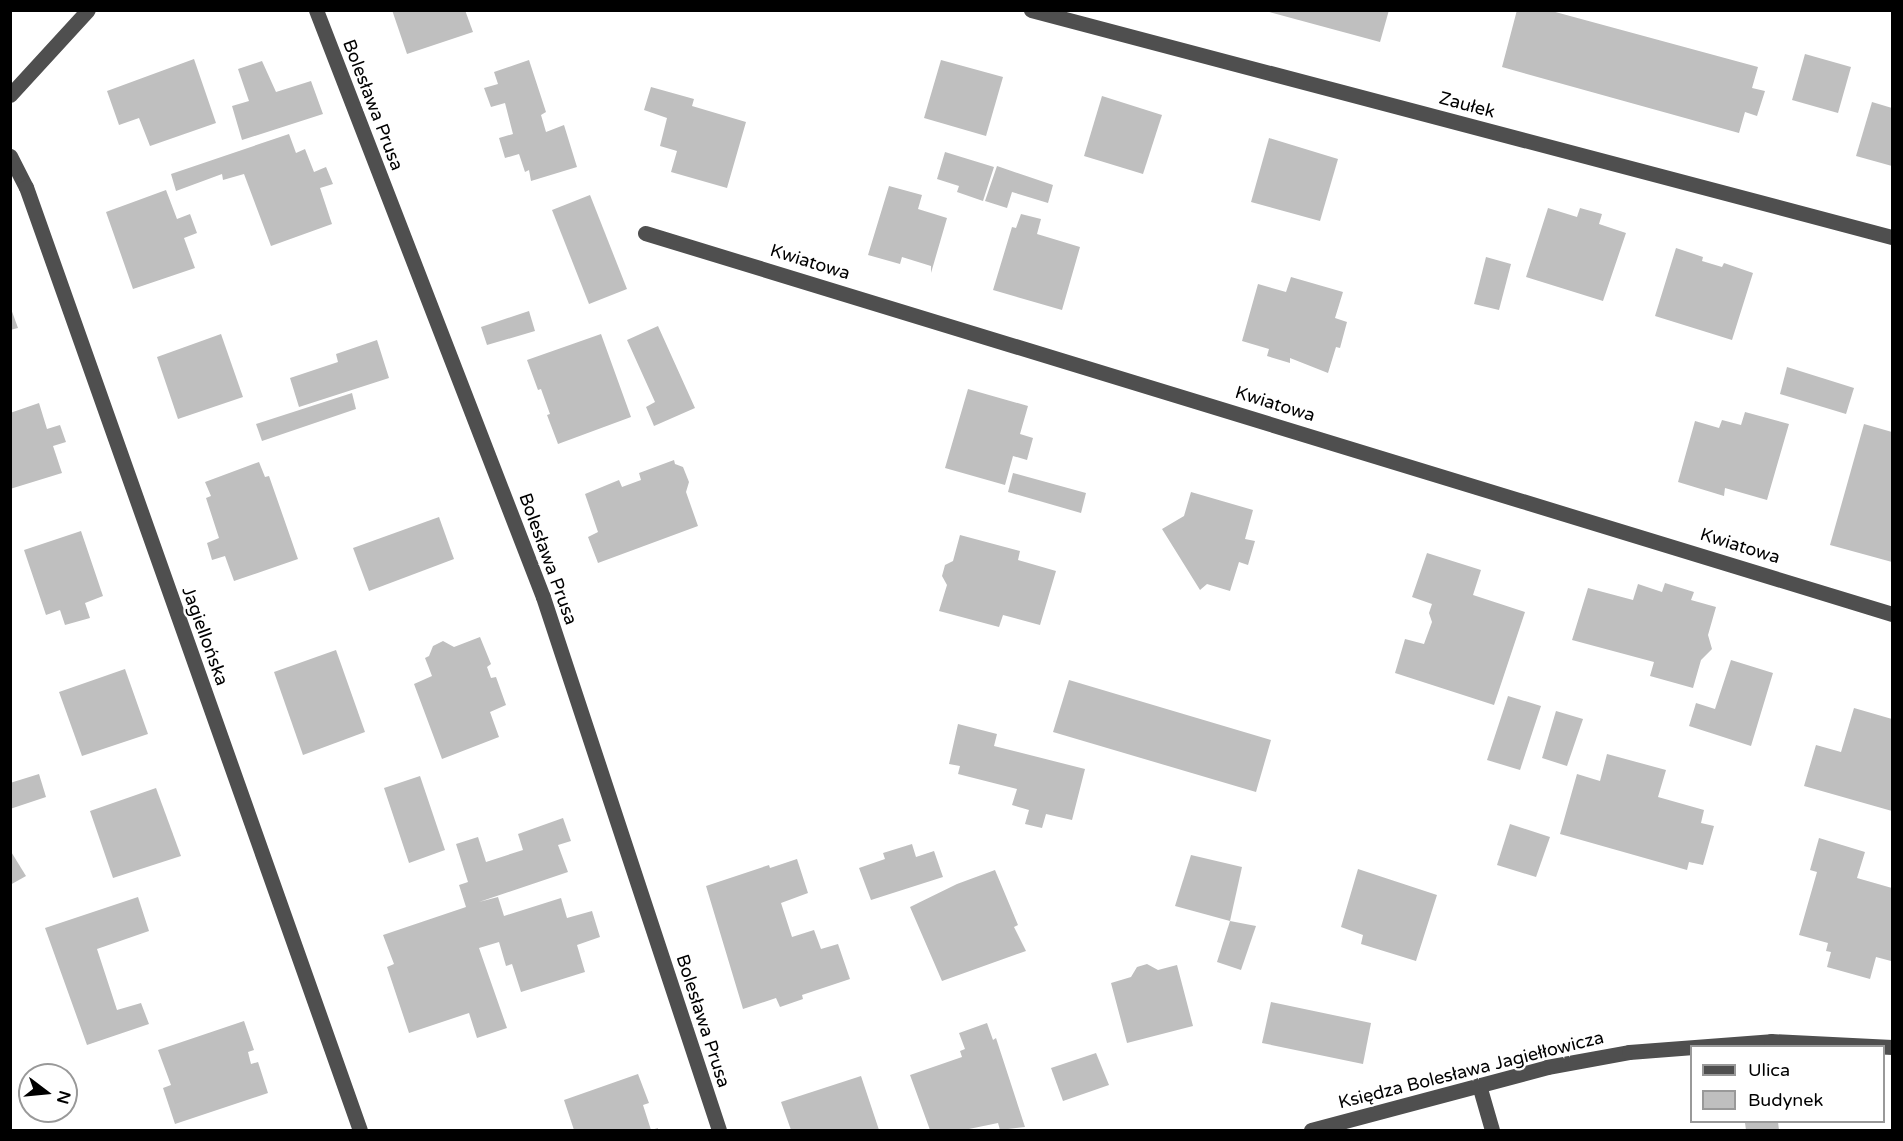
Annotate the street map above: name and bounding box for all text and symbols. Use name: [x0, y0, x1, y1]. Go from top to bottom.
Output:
street label: Bolesława Prusa: [338, 36, 408, 174]
street label: Zaułek: [1437, 87, 1497, 123]
street label: Kwiatowa: [767, 240, 853, 284]
street label: Kwiatowa: [1232, 382, 1318, 426]
street label: Bolesława Prusa: [514, 490, 582, 628]
street label: Kwiatowa: [1697, 524, 1783, 568]
street label: Jagiellońska: [177, 584, 233, 688]
street label: Bolesława Prusa: [671, 952, 735, 1090]
street label: Księdza Bolesława Jagiełłowicza: [1336, 1027, 1606, 1113]
legend: [1690, 1045, 1885, 1123]
text: Ulica: [1748, 1059, 1790, 1081]
north arrow: [18, 1063, 78, 1123]
text: N: [52, 1088, 75, 1106]
text: Budynek: [1748, 1089, 1823, 1111]

